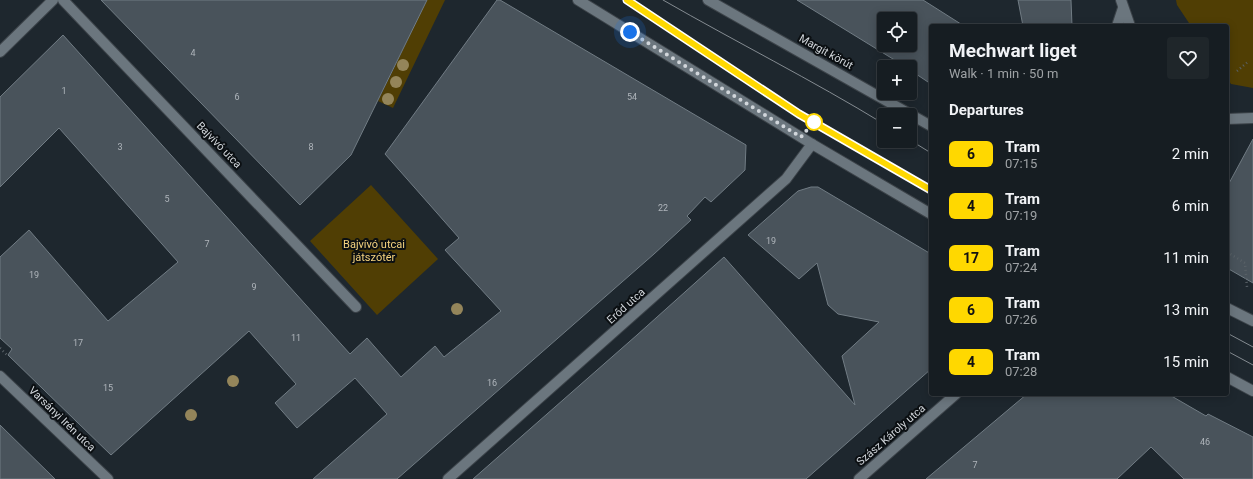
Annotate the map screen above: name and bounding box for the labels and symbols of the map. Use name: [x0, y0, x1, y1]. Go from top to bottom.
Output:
your location: [620, 22, 640, 42]
street label: Margit körút: [797, 32, 856, 72]
house number: 4: [190, 48, 196, 58]
house number: 1: [61, 86, 67, 96]
house number: 6: [234, 92, 240, 102]
house number: 54: [627, 92, 637, 102]
unlabelled marker: [805, 113, 823, 131]
street label: Bajvívó utca: [194, 119, 244, 171]
house number: 3: [117, 142, 123, 152]
house number: 8: [308, 142, 314, 152]
house number: 5: [164, 194, 170, 204]
house number: 22: [658, 203, 668, 213]
house number: 19: [766, 236, 776, 246]
park label: Bajvívó utcai játszótér: [343, 238, 405, 264]
house number: 7: [204, 239, 210, 249]
house number: 19: [29, 270, 39, 280]
house number: 9: [251, 282, 257, 292]
street label: Erőd utca: [604, 286, 648, 326]
house number: 11: [291, 333, 301, 343]
house number: 17: [73, 338, 83, 348]
house number: 16: [487, 378, 497, 388]
house number: 15: [103, 383, 113, 393]
street label: Varsányi Irén utca: [26, 384, 98, 454]
street label: Szász Károly utca: [854, 402, 928, 468]
house number: 46: [1200, 437, 1210, 447]
house number: 7: [972, 460, 978, 470]

